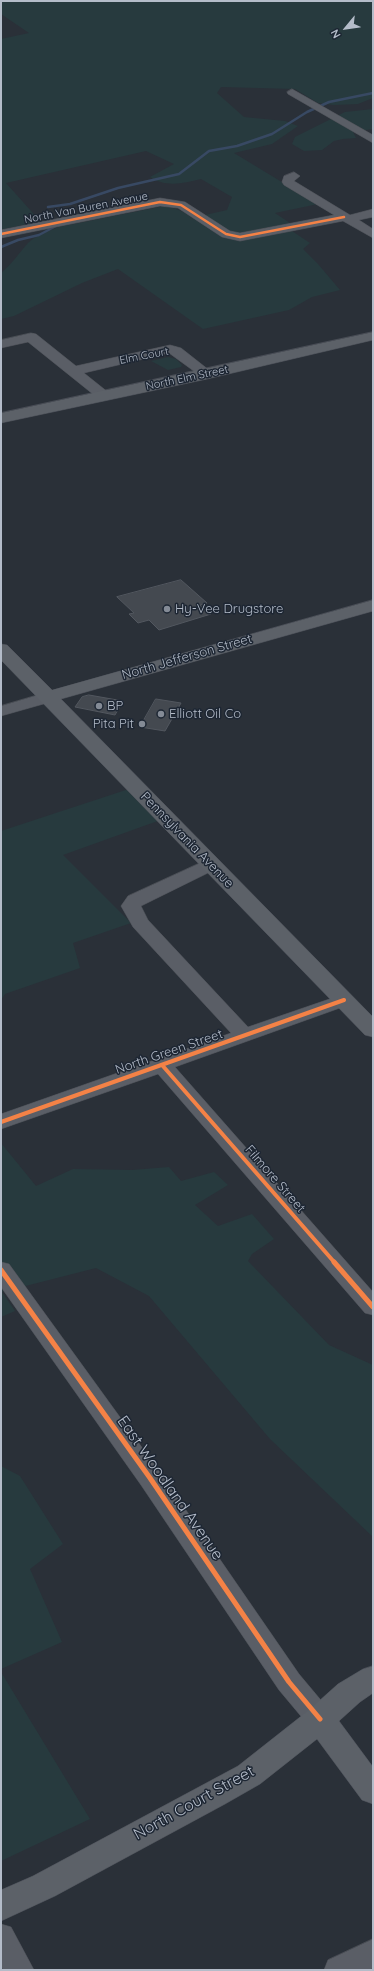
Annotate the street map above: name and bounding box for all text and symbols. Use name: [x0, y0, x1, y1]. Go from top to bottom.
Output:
north arrow: [326, 8, 366, 48]
text: N: [327, 27, 344, 41]
street label: North Van Buren Avenue: [23, 190, 149, 226]
street label: Elm Court: [118, 345, 170, 367]
street label: North Elm Street: [145, 363, 229, 393]
place label: Hy-Vee Drugstore: [175, 601, 283, 617]
marker: Hy-Vee Drugstore: [162, 604, 172, 614]
street label: North Jefferson Street: [120, 631, 254, 683]
place label: BP: [107, 698, 123, 714]
marker: BP: [94, 701, 104, 711]
place label: Elliott Oil Co: [169, 706, 241, 722]
marker: Elliott Oil Co: [156, 709, 166, 719]
place label: Pita Pit: [93, 716, 134, 732]
marker: Pita Pit: [137, 719, 147, 729]
street label: Pennsylvania Avenue: [137, 789, 237, 891]
street label: North Green Street: [113, 1026, 225, 1078]
street label: Filmore Street: [242, 1142, 308, 1216]
street label: East Woodland Avenue: [113, 1412, 227, 1564]
street label: North Court Street: [130, 1762, 258, 1844]

